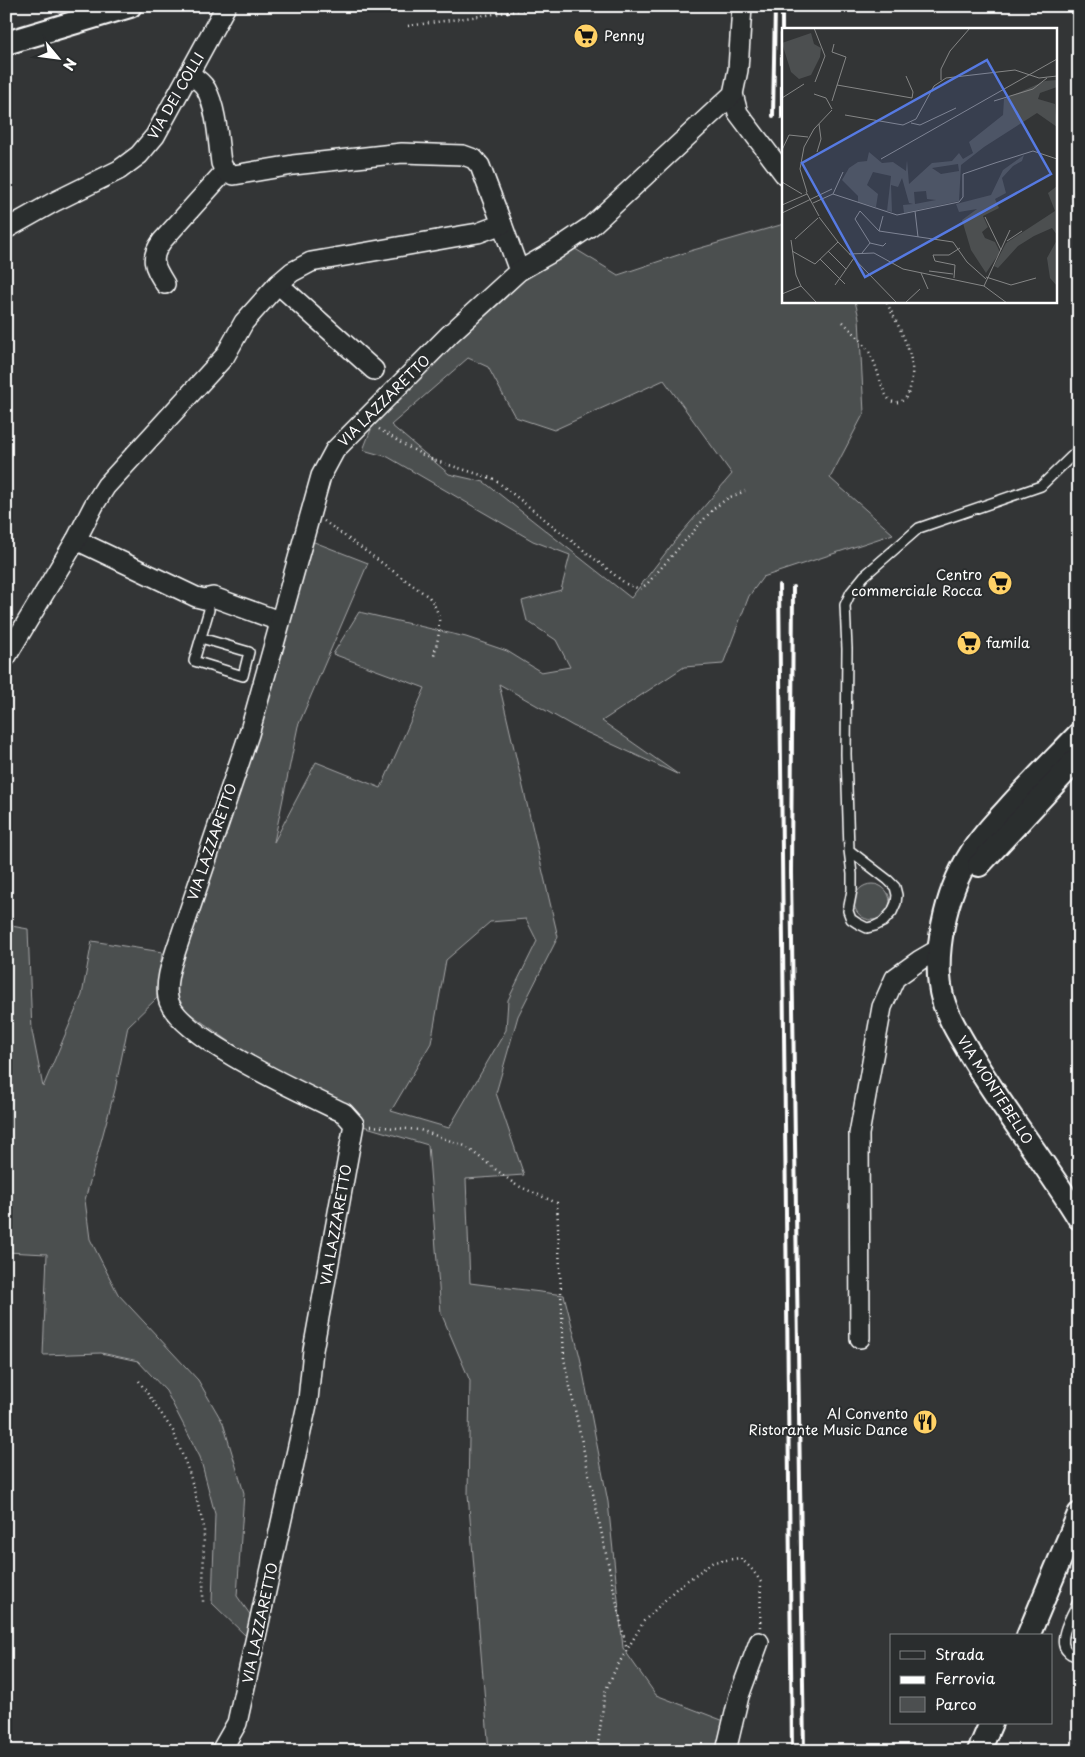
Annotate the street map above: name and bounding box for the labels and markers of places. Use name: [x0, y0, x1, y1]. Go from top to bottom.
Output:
supermarket icon: Penny: [573, 23, 599, 49]
place label: Penny: [604, 25, 645, 46]
place label: Centro commerciale Rocca: [851, 564, 982, 601]
supermarket icon: Centro commerciale Rocca: [987, 570, 1013, 596]
supermarket icon: famila: [956, 630, 982, 656]
place label: famila: [986, 632, 1030, 653]
place label: Al Convento Ristorante Music Dance: [749, 1403, 908, 1440]
restaurant icon: Al Convento Ristorante Music Dance: [912, 1409, 938, 1435]

